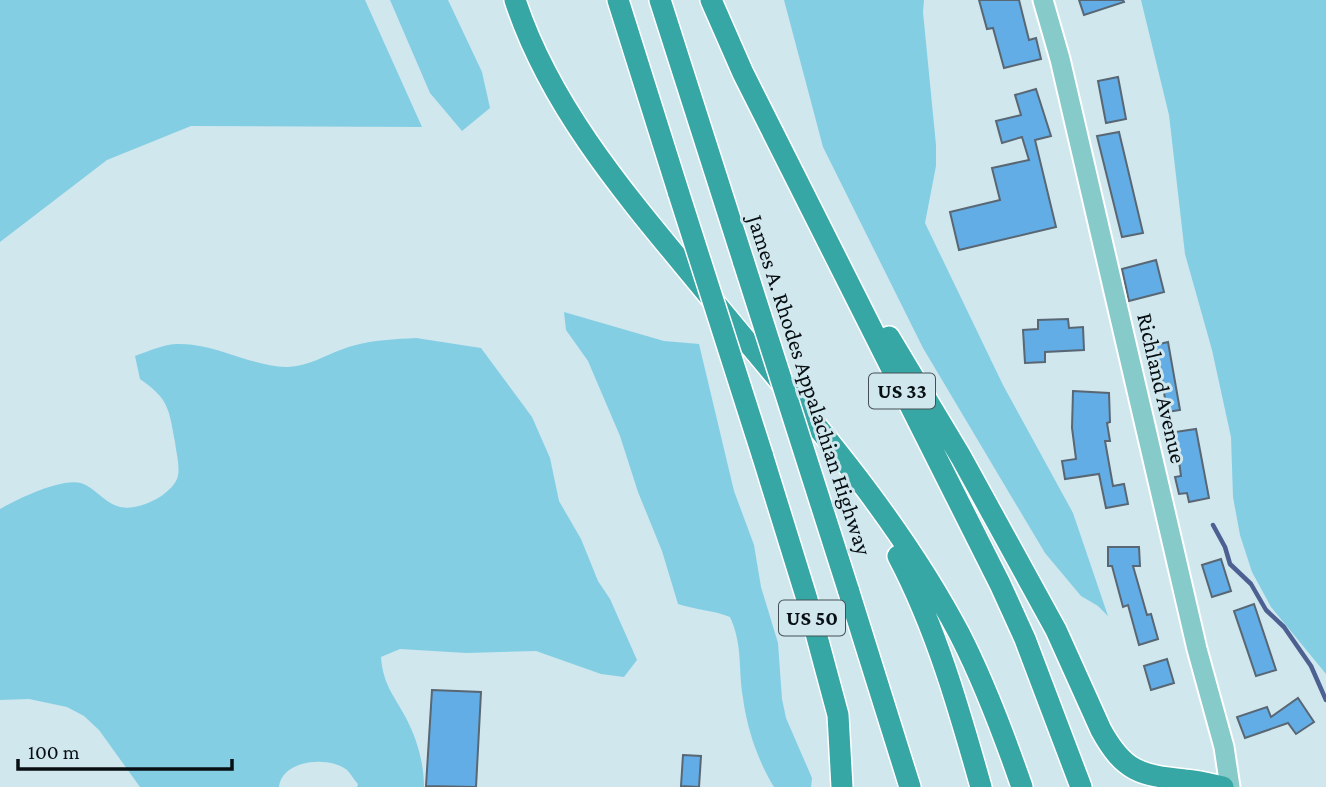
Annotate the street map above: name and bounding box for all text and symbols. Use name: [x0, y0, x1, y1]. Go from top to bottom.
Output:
street label: James A. Rhodes Appalachian Highway: [742, 210, 878, 559]
street label: Richland Avenue: [1132, 310, 1192, 466]
road number: US 33: [869, 374, 935, 408]
road number: US 50: [779, 600, 845, 636]
scale bar: [18, 728, 231, 772]
text: 100 m: [28, 740, 80, 764]

